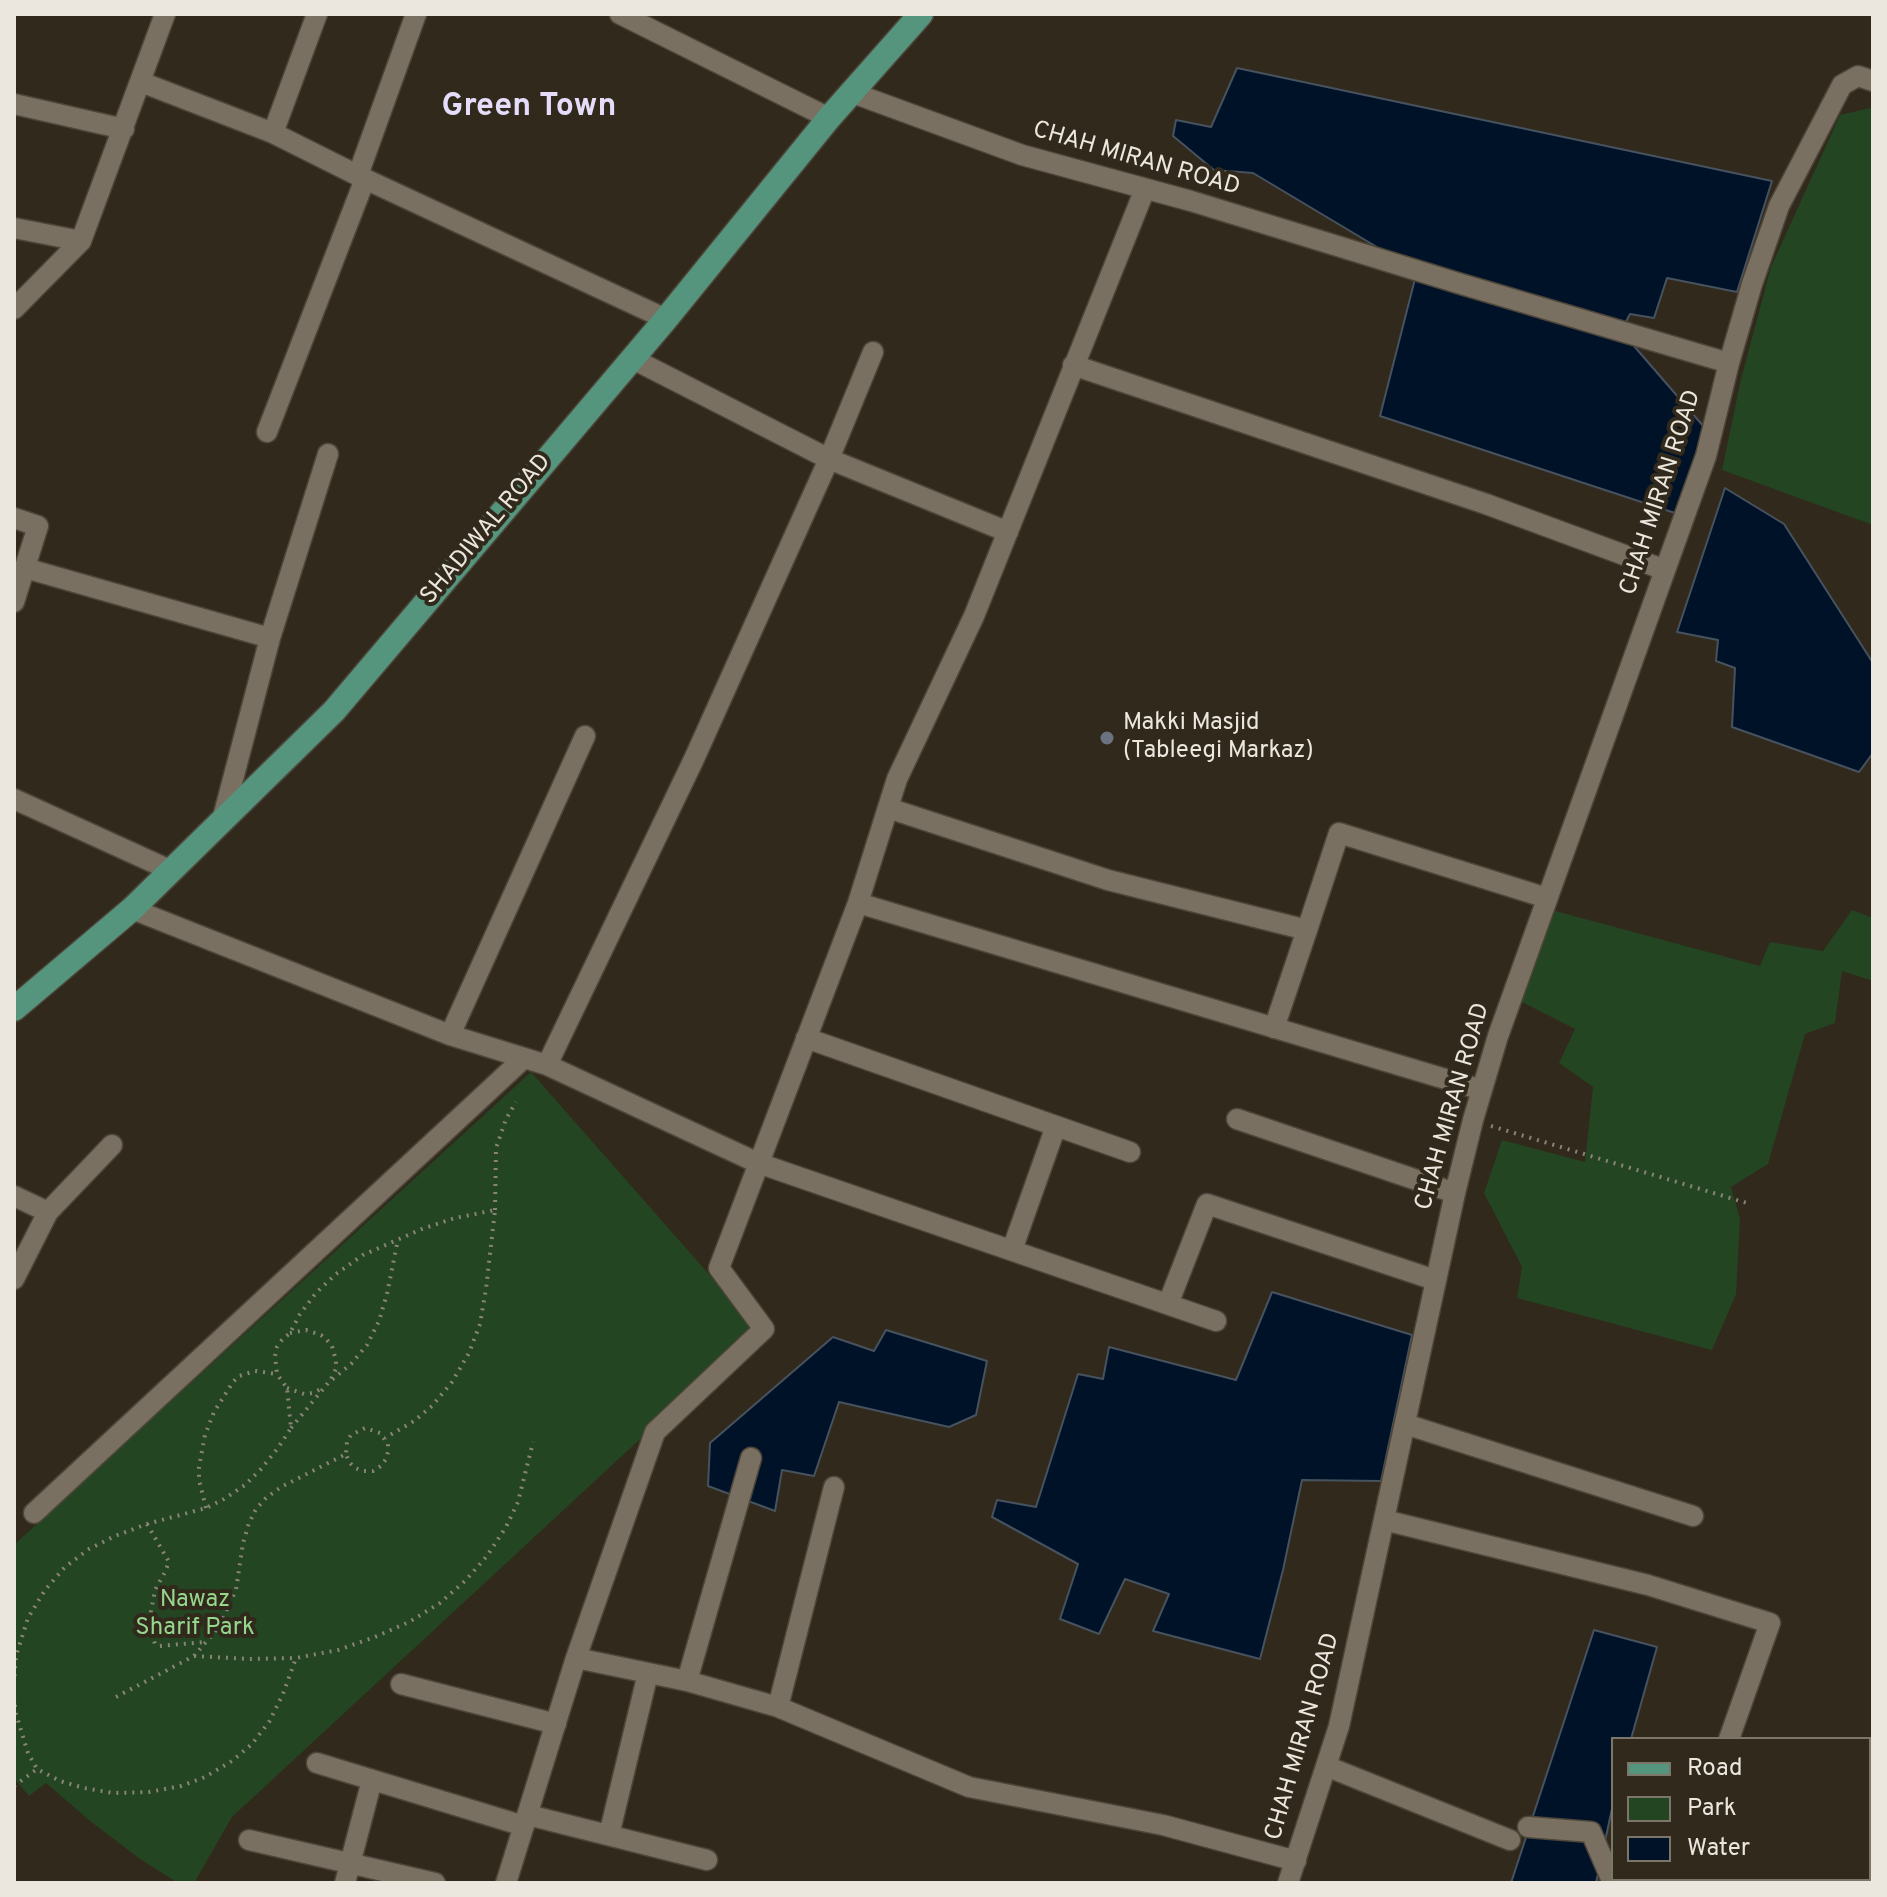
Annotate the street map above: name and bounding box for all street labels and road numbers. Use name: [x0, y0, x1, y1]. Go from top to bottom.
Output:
street label: CHAH MIRAN ROAD: [1029, 117, 1243, 203]
street label: CHAH MIRAN ROAD: [1615, 387, 1709, 599]
street label: SHADIWAL ROAD: [416, 449, 558, 611]
street label: CHAH MIRAN ROAD: [1411, 1000, 1497, 1214]
street label: CHAH MIRAN ROAD: [1261, 1630, 1347, 1844]

